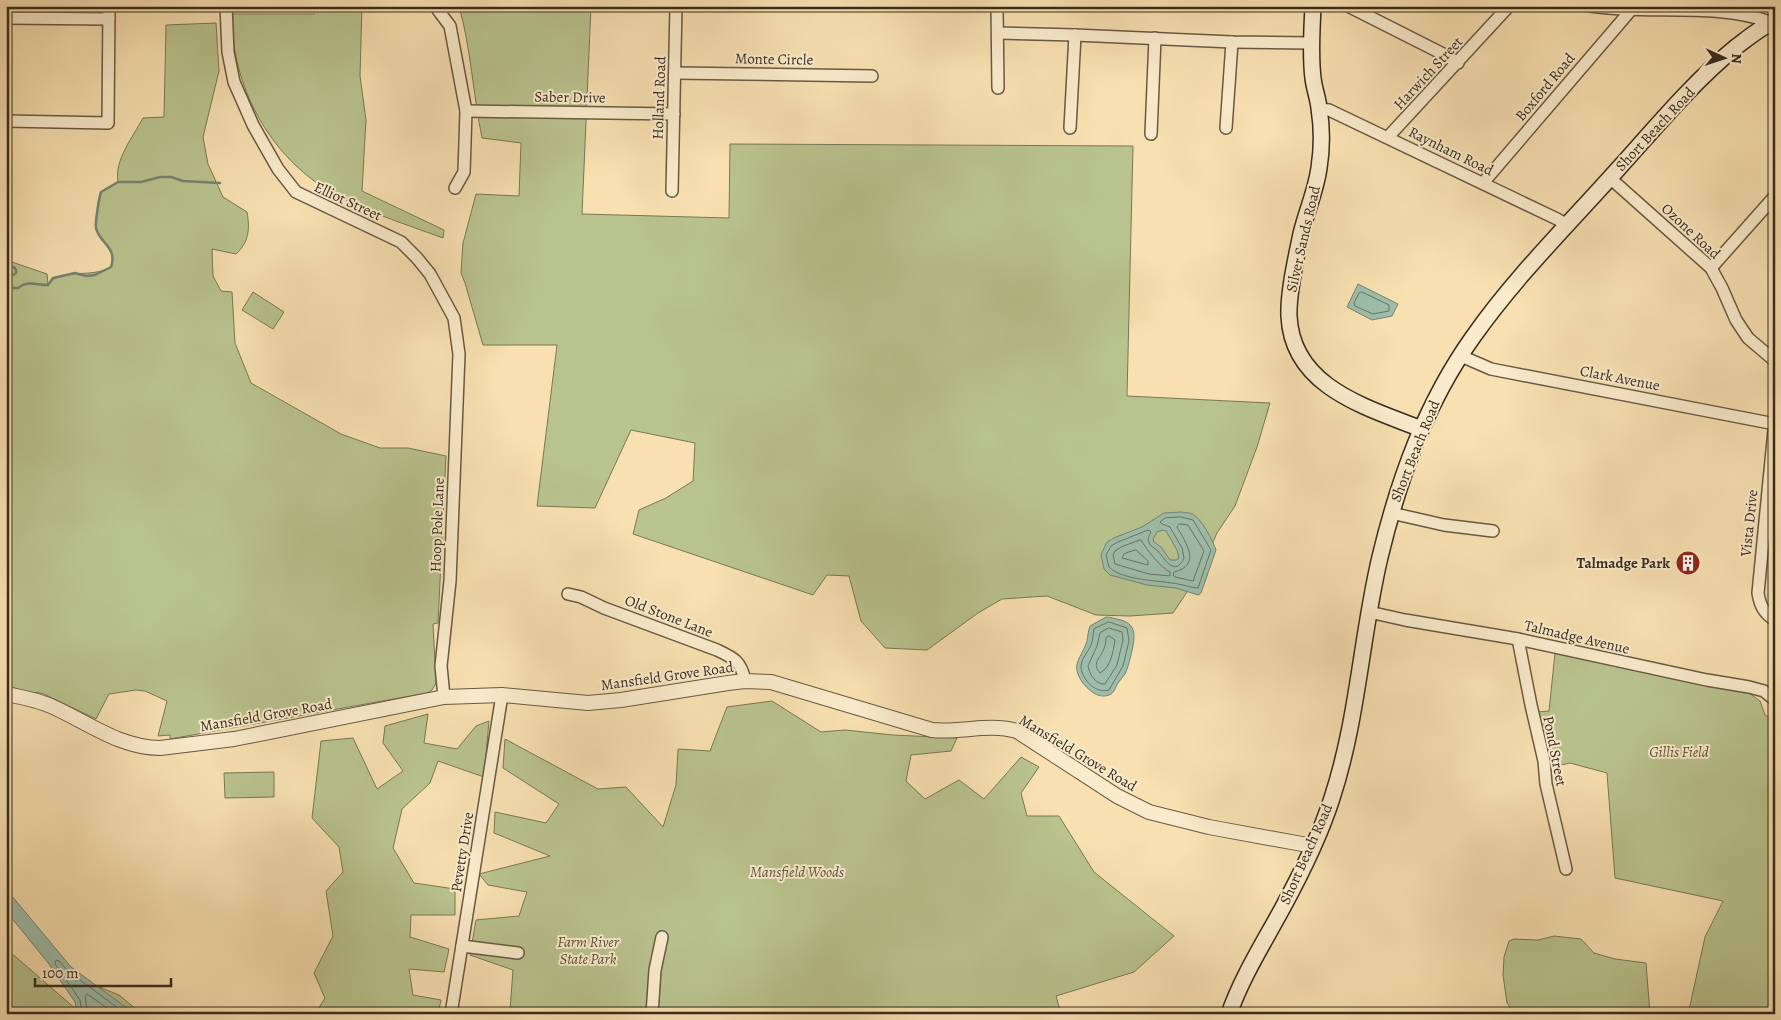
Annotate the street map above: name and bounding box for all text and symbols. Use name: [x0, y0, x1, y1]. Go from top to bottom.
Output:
street label: Harwich Street: [1389, 32, 1467, 114]
north arrow: [1698, 32, 1748, 82]
street label: Monte Circle: [735, 48, 814, 70]
street label: Boxford Road: [1511, 48, 1580, 125]
text: N: [1727, 53, 1746, 64]
street label: Holland Road: [648, 55, 670, 140]
street label: Short Beach Road: [1611, 82, 1700, 175]
street label: Saber Drive: [534, 86, 606, 108]
street label: Raynham Road: [1405, 122, 1498, 181]
street label: Elliot Street: [311, 177, 385, 225]
street label: Silver Sands Road: [1281, 183, 1325, 294]
street label: Ozone Road: [1657, 198, 1726, 264]
street label: Clark Avenue: [1578, 360, 1662, 396]
street label: Short Beach Road: [1385, 396, 1445, 505]
street label: Hoop Pole Lane: [425, 477, 449, 573]
street label: Vista Drive: [1735, 488, 1762, 559]
building icon: Talmadge Park: [1675, 550, 1701, 576]
place label: Talmadge Park: [1576, 553, 1670, 573]
street label: Old Stone Lane: [622, 590, 716, 642]
street label: Talmadge Avenue: [1522, 615, 1632, 659]
street label: Mansfield Grove Road: [599, 657, 736, 695]
street label: Mansfield Grove Road: [198, 693, 335, 736]
street label: Mansfield Grove Road: [1015, 710, 1141, 797]
street label: Pond Street: [1538, 714, 1572, 788]
park label: Gillis Field: [1649, 742, 1709, 762]
street label: Short Beach Road: [1275, 800, 1337, 907]
street label: Pevetty Drive: [446, 810, 478, 893]
park label: Mansfield Woods: [750, 862, 844, 882]
park label: Farm River State Park: [557, 932, 620, 969]
scale bar: [35, 955, 171, 987]
text: 100 m: [42, 963, 79, 983]

